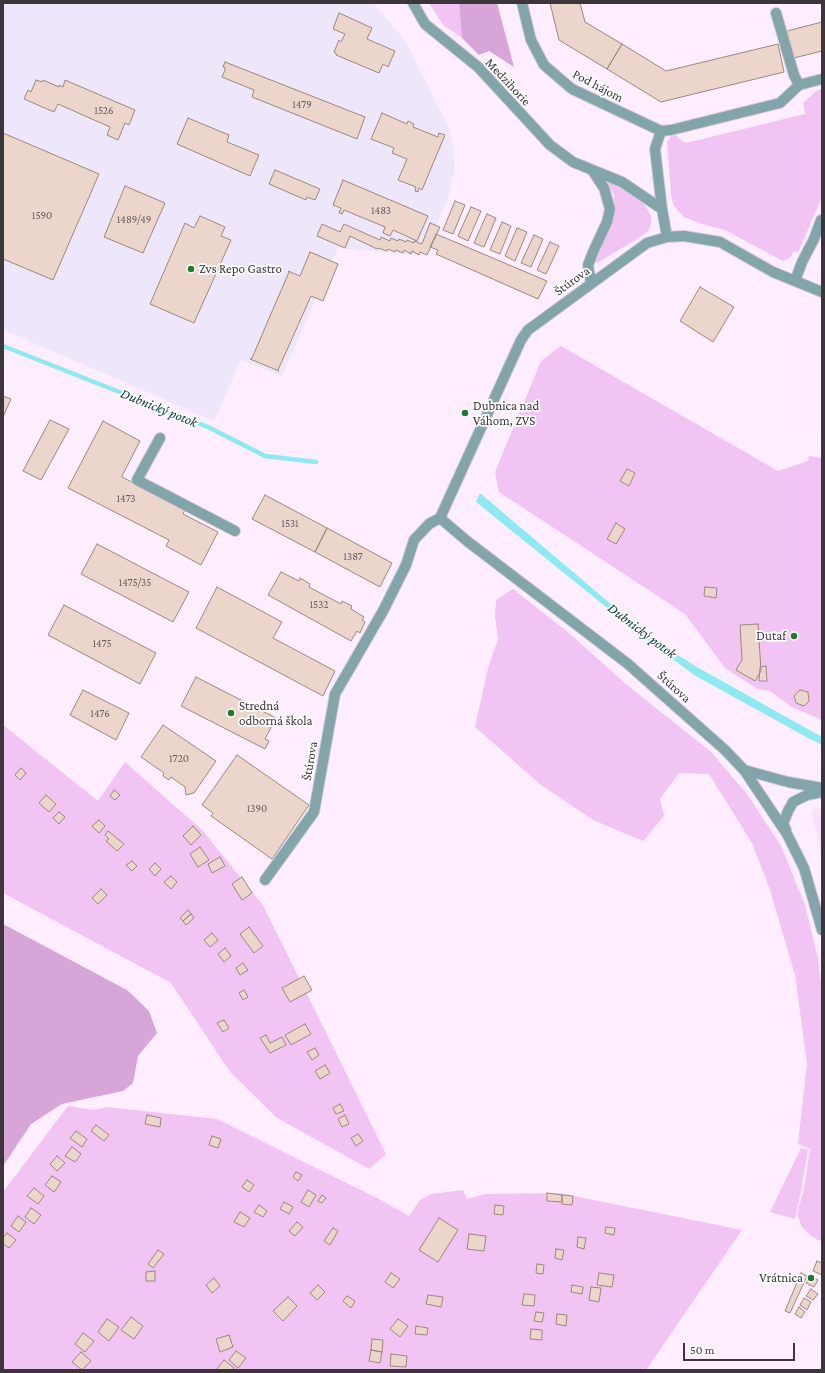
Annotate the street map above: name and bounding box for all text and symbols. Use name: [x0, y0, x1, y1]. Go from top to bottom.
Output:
street label: Medzihorie: [482, 55, 534, 109]
street label: Pod hájom: [570, 66, 626, 106]
house number: 1479: [292, 98, 312, 112]
house number: 1526: [94, 104, 114, 118]
house number: 1483: [371, 204, 391, 218]
house number: 1590: [32, 209, 52, 223]
house number: 1489/49: [117, 213, 151, 227]
place label: Zvs Repo Gastro: [199, 261, 282, 277]
street label: Štúrova: [551, 263, 593, 299]
marker: Zvs Repo Gastro: [186, 264, 196, 274]
water label: Dubnický potok: [118, 385, 200, 431]
place label: Dubnica nad Váhom, ZVS: [473, 398, 539, 429]
marker: Dubnica nad Váhom, ZVS: [460, 408, 470, 418]
house number: 1473: [116, 492, 136, 506]
house number: 1531: [281, 517, 299, 531]
house number: 1387: [343, 550, 363, 564]
house number: 1475/35: [119, 576, 151, 590]
house number: 1532: [309, 598, 329, 612]
water label: Dubnický potok: [604, 600, 680, 662]
place label: Dutaf: [756, 628, 786, 644]
marker: Dutaf: [789, 631, 799, 641]
house number: 1475: [92, 637, 112, 651]
street label: Štúrova: [654, 668, 694, 706]
place label: Stredná odborná škola: [239, 698, 313, 729]
house number: 1476: [90, 707, 110, 721]
marker: Stredná odborná škola: [226, 708, 236, 718]
street label: Štúrova: [299, 740, 321, 782]
house number: 1720: [169, 752, 189, 766]
house number: 1390: [247, 802, 267, 816]
place label: Vrátnica: [759, 1270, 803, 1286]
marker: Vrátnica: [806, 1273, 816, 1283]
scale bar: [685, 1335, 797, 1361]
text: 50 m: [690, 1343, 714, 1357]

